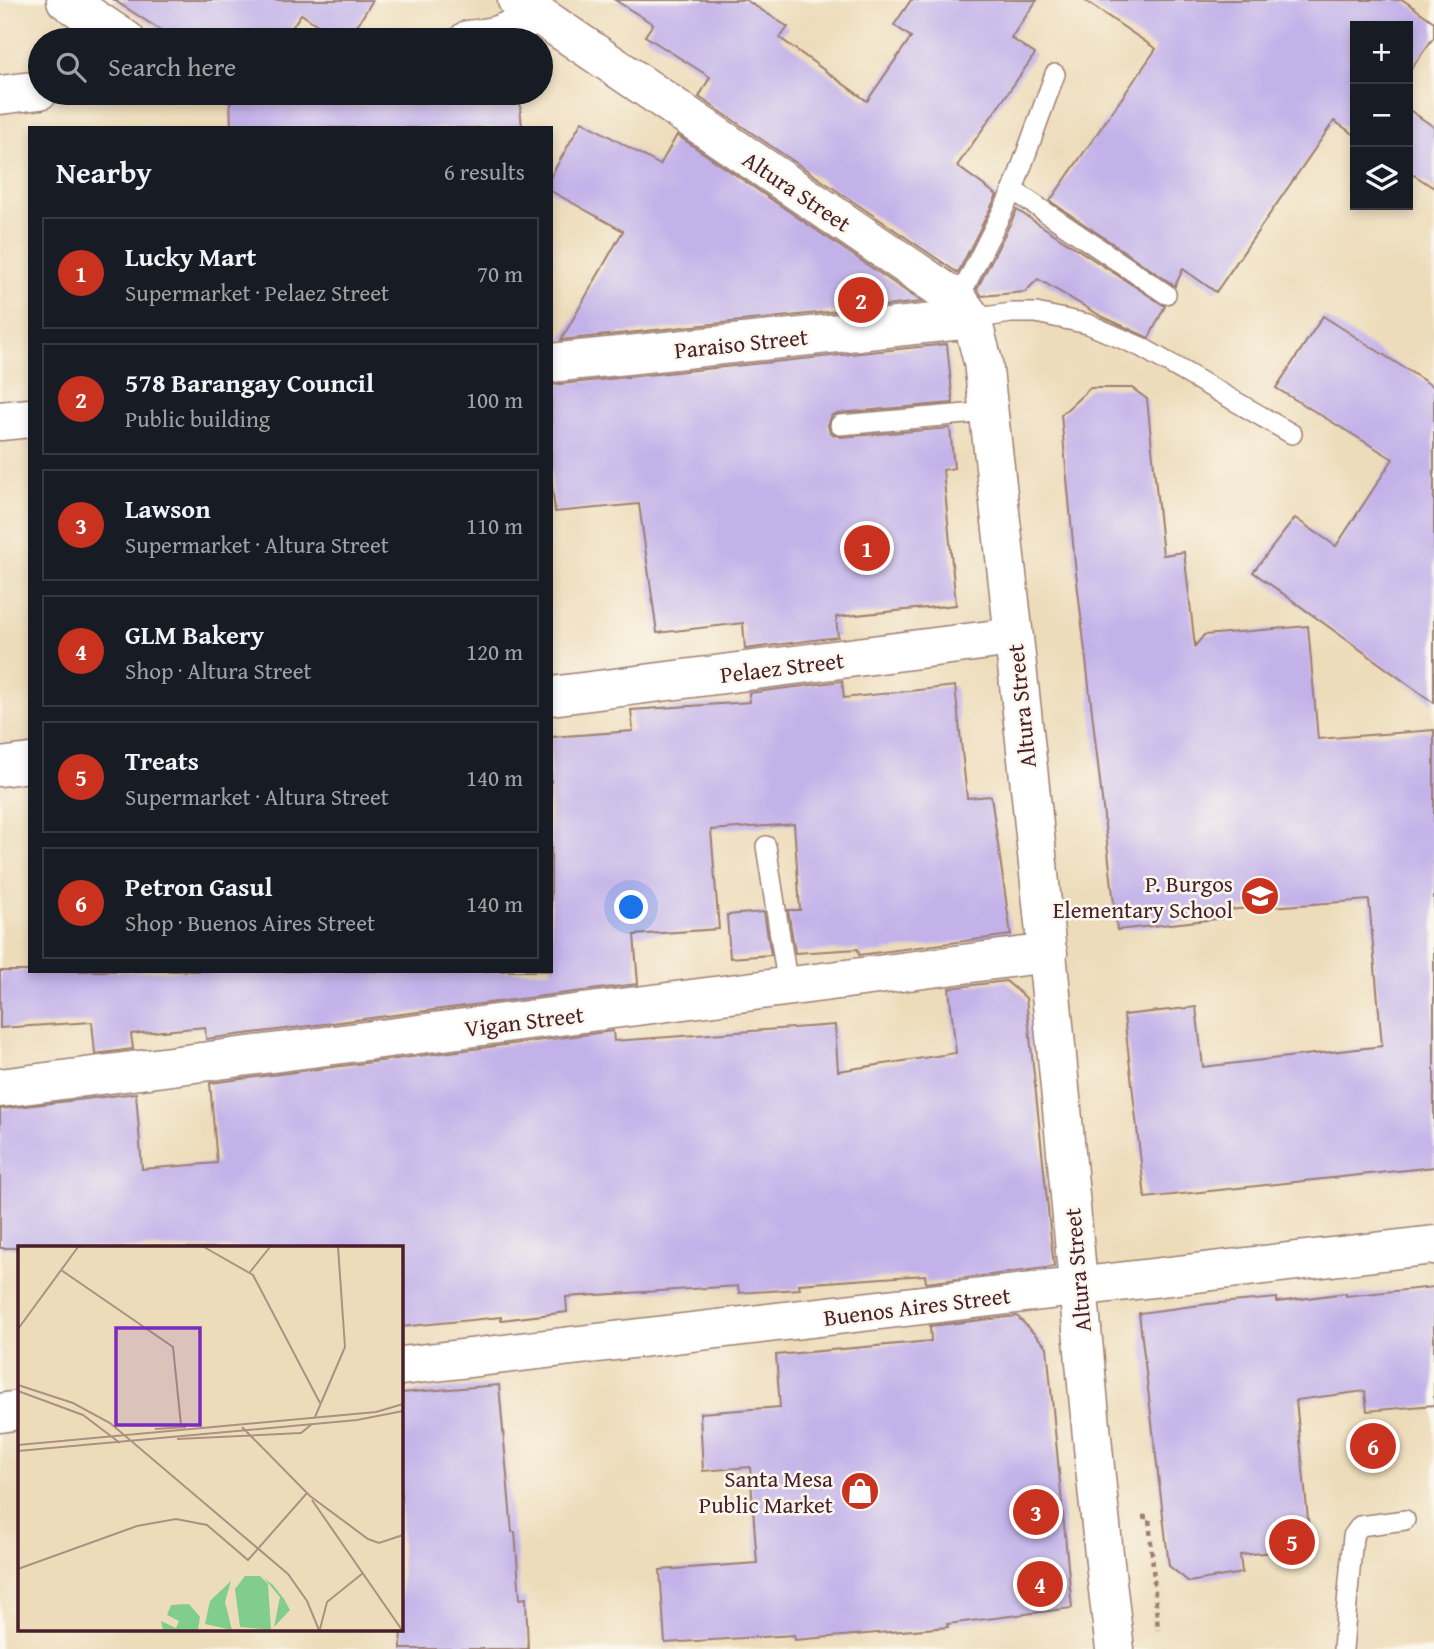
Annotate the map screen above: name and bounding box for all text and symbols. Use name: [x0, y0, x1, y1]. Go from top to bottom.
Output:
map controls: [1350, 21, 1413, 210]
button: +: [1350, 21, 1413, 84]
search box: [28, 28, 553, 105]
text: Search here: [108, 47, 236, 86]
icon: search: [52, 48, 90, 86]
button: −: [1350, 84, 1413, 147]
street label: Altura Street: [736, 143, 858, 239]
button: layers: [1350, 147, 1413, 210]
text: Nearby: [56, 150, 152, 194]
text: 6 results: [444, 155, 525, 188]
text: Lucky Mart: [125, 237, 256, 276]
text: 1: [75, 257, 87, 290]
text: 70 m: [477, 257, 523, 290]
pin: 2: [838, 274, 884, 326]
text: Supermarket · Pelaez Street: [125, 276, 389, 309]
street label: Paraiso Street: [673, 320, 809, 366]
text: 578 Barangay Council: [125, 363, 374, 402]
text: 2: [75, 383, 87, 416]
text: 100 m: [466, 383, 523, 416]
text: Public building: [125, 402, 270, 435]
text: Lawson: [125, 489, 211, 528]
text: 3: [75, 509, 87, 542]
text: 110 m: [466, 509, 523, 542]
pin: 1: [844, 522, 890, 574]
text: Supermarket · Altura Street: [125, 528, 389, 561]
text: GLM Bakery: [125, 615, 264, 654]
text: 4: [75, 635, 87, 668]
text: 120 m: [466, 635, 523, 668]
street label: Altura Street: [998, 642, 1044, 770]
street label: Pelaez Street: [718, 643, 846, 691]
text: Shop · Altura Street: [125, 654, 312, 687]
text: Treats: [125, 741, 199, 780]
text: 5: [75, 761, 87, 794]
text: 140 m: [466, 761, 523, 794]
text: Supermarket · Altura Street: [125, 780, 389, 813]
text: Petron Gasul: [125, 867, 272, 906]
place label: P. Burgos Elementary School: [1053, 867, 1233, 926]
school or university icon: P. Burgos Elementary School: [1239, 875, 1281, 917]
text: 6: [75, 887, 87, 920]
text: 140 m: [466, 887, 523, 920]
your location: [614, 890, 648, 924]
text: Shop · Buenos Aires Street: [125, 906, 375, 939]
street label: Vigan Street: [462, 997, 586, 1045]
street label: Altura Street: [1055, 1207, 1099, 1333]
inset map: [18, 1246, 402, 1632]
street label: Buenos Aires Street: [822, 1278, 1012, 1334]
pin: 6: [1350, 1420, 1396, 1472]
place label: Santa Mesa Public Market: [699, 1462, 833, 1521]
shop icon: Santa Mesa Public Market: [839, 1470, 881, 1512]
pin: 3: [1013, 1486, 1059, 1538]
pin: 5: [1269, 1516, 1315, 1568]
pin: 4: [1017, 1558, 1063, 1610]

